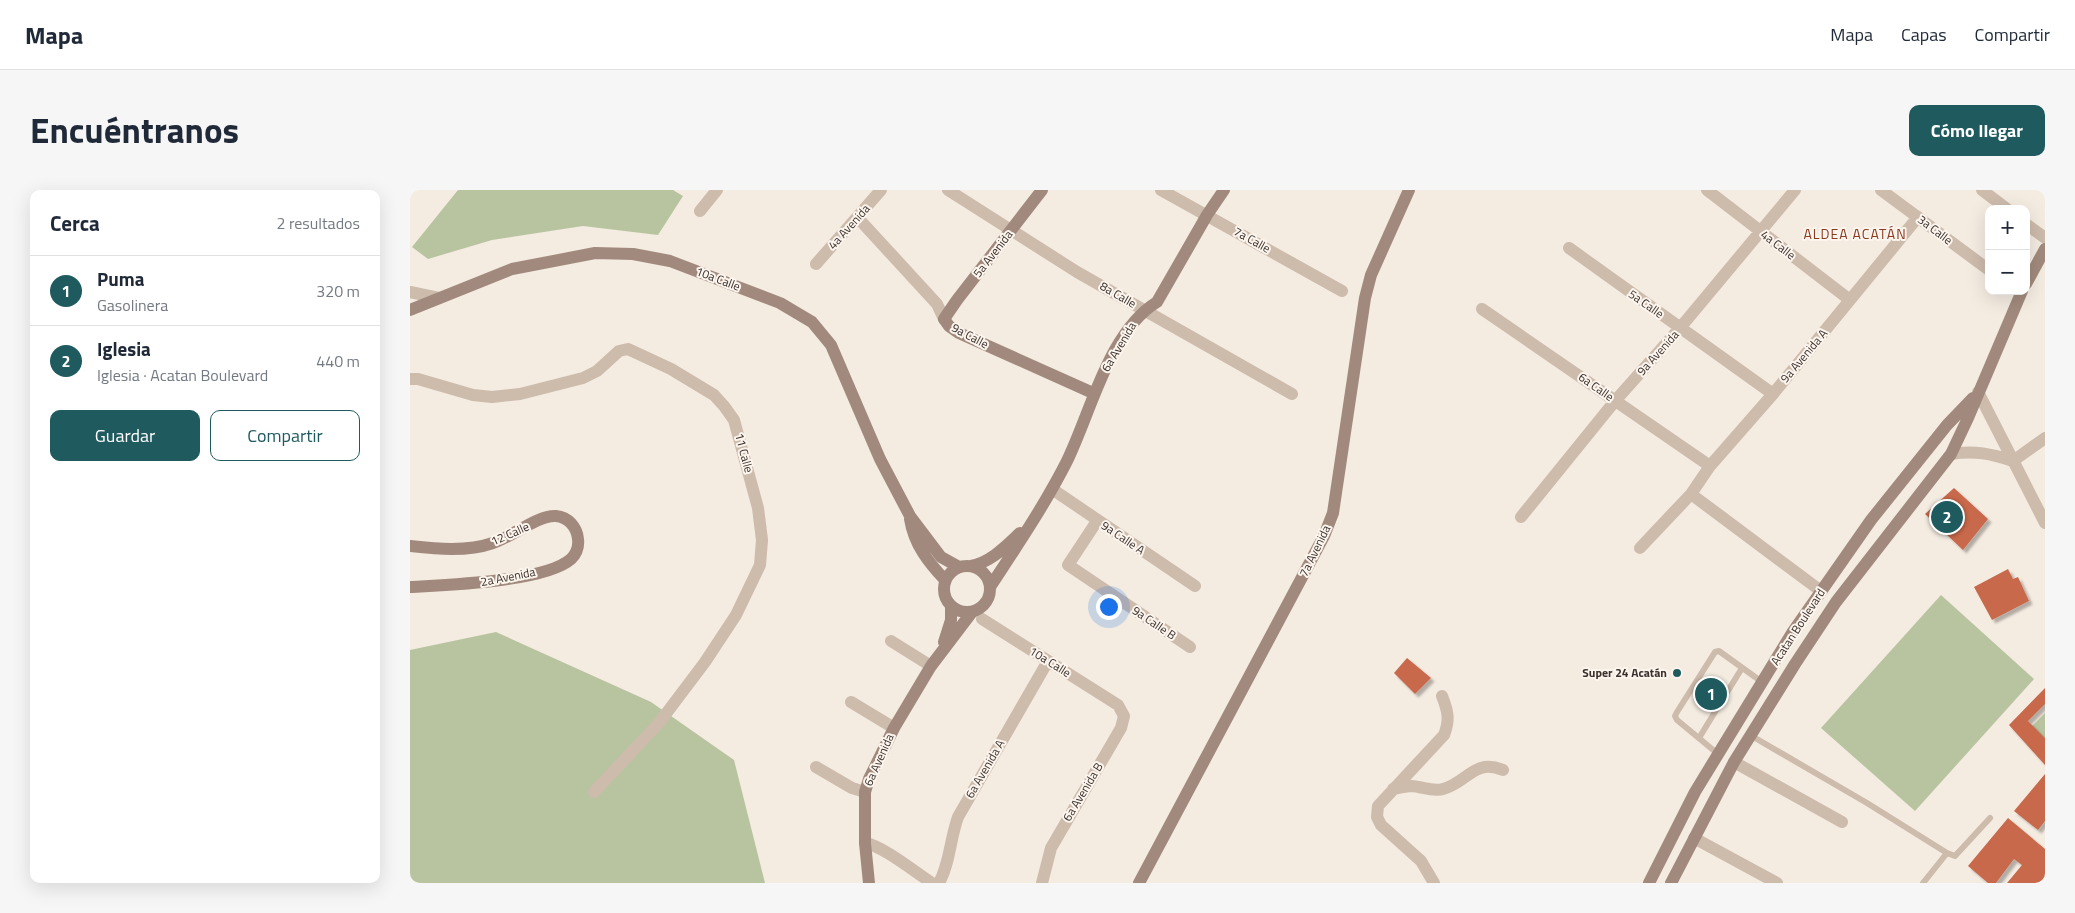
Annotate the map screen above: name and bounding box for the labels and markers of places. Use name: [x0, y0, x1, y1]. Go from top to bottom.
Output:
pin: 2: [1931, 498, 1963, 536]
place label: Super 24 Acatán: [1582, 663, 1667, 682]
marker: Super 24 Acatán: [1671, 667, 1683, 679]
pin: 1: [1695, 675, 1727, 713]

